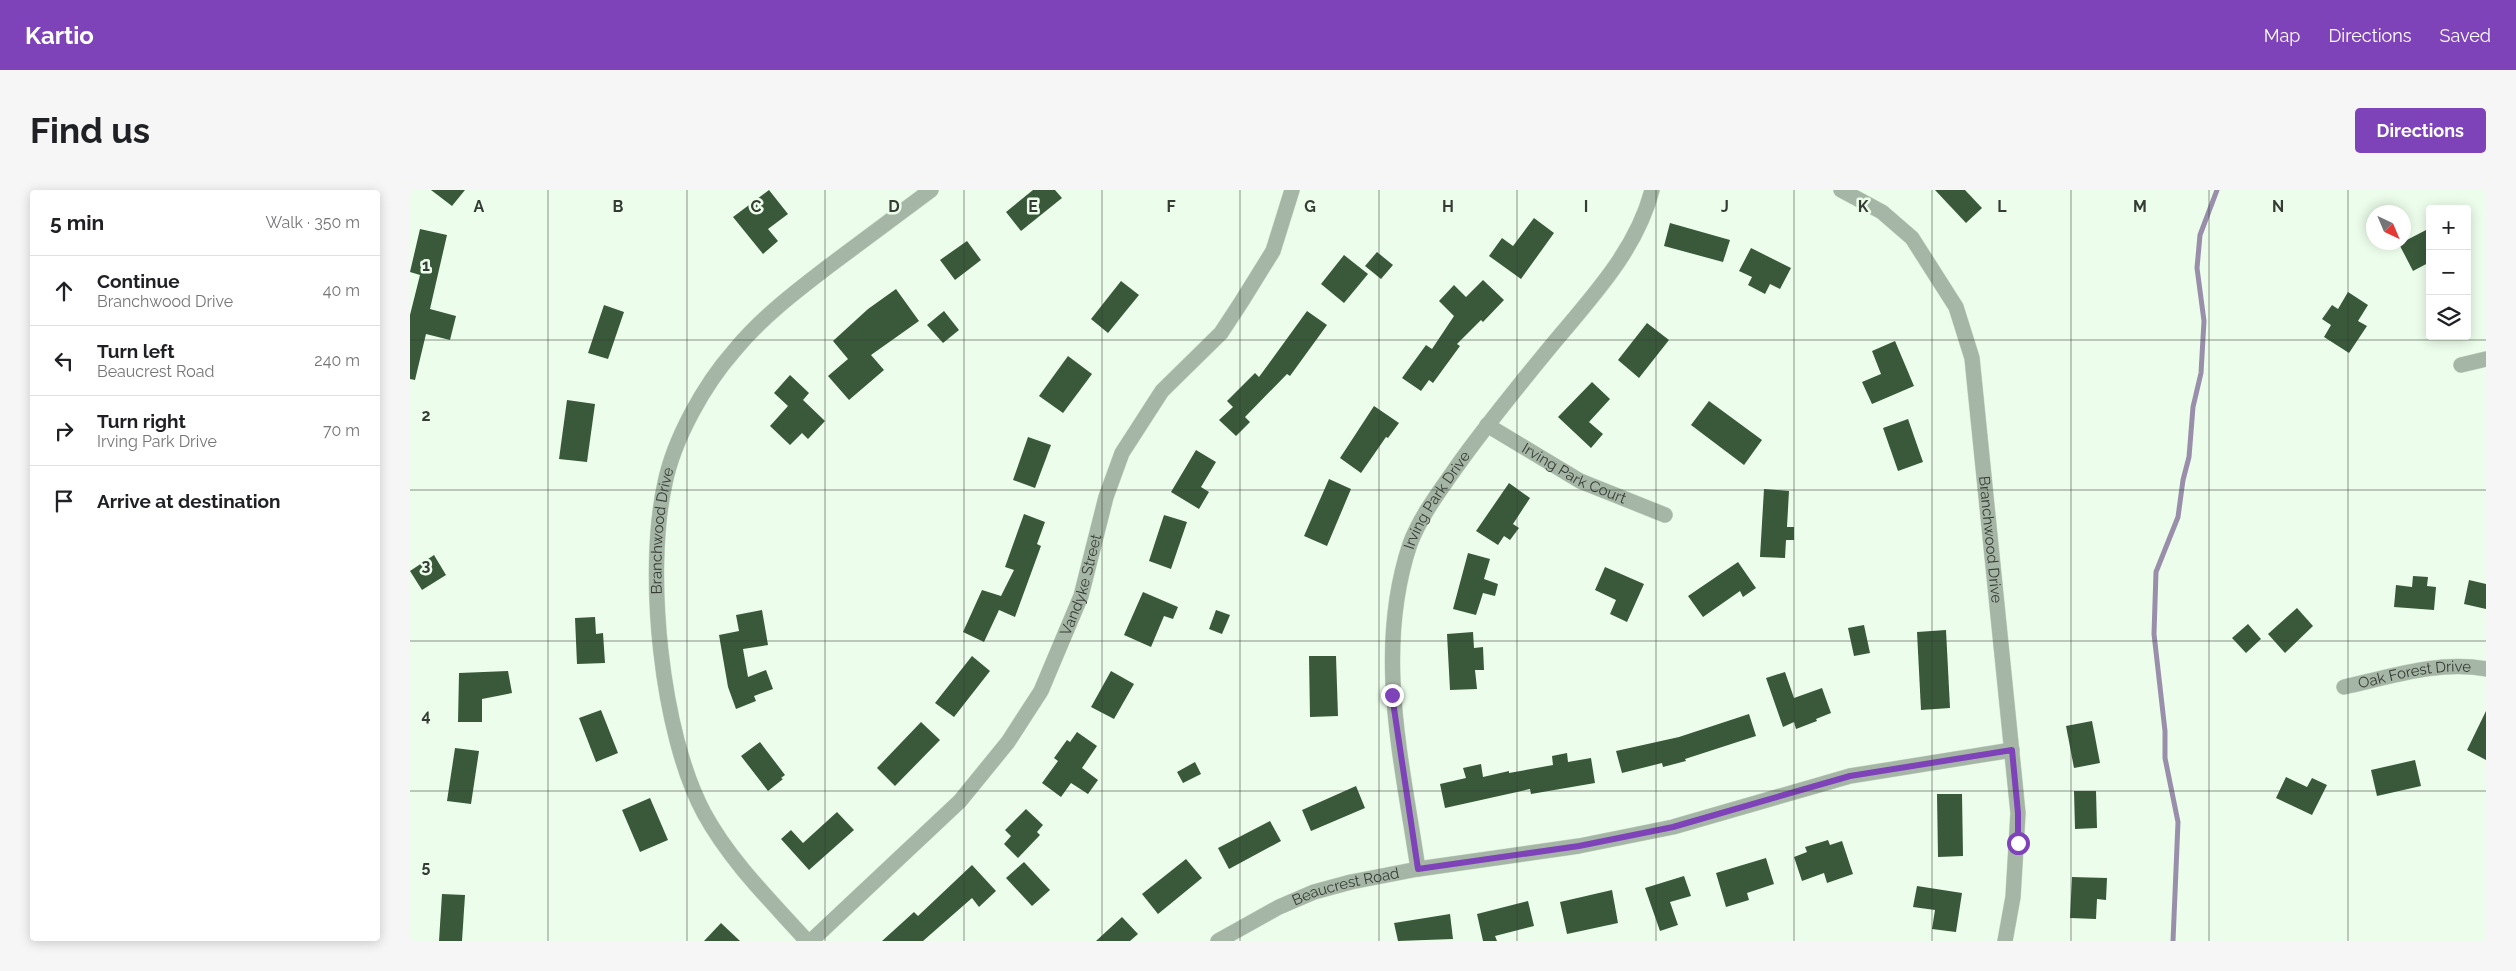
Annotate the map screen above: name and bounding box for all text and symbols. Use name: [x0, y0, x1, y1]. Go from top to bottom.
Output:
text: Kartio: [25, 21, 94, 50]
text: Map: [2264, 25, 2300, 46]
text: Directions: [2328, 25, 2412, 46]
text: Saved: [2440, 25, 2491, 46]
button: Directions: [2355, 108, 2486, 153]
text: Find us: [30, 110, 150, 151]
text: A: [474, 197, 485, 216]
text: B: [613, 197, 624, 216]
text: C: [751, 197, 762, 216]
text: D: [888, 197, 900, 216]
text: E: [1028, 197, 1038, 216]
text: F: [1166, 197, 1176, 216]
text: G: [1304, 197, 1316, 216]
text: H: [1442, 197, 1454, 216]
text: I: [1584, 197, 1588, 216]
text: J: [1721, 197, 1729, 216]
text: K: [1858, 197, 1869, 216]
text: L: [1997, 197, 2007, 216]
text: M: [2133, 197, 2147, 216]
text: N: [2272, 197, 2284, 216]
north arrow: [2366, 205, 2411, 250]
map controls: [2426, 205, 2471, 340]
button: +: [2426, 205, 2471, 250]
text: 5 min: [50, 210, 104, 235]
text: Walk · 350 m: [266, 213, 360, 232]
button: −: [2426, 250, 2471, 295]
text: 1: [422, 256, 430, 275]
text: Continue: [97, 270, 180, 292]
icon: ahead: [50, 277, 78, 305]
text: 40 m: [323, 281, 360, 300]
text: Branchwood Drive: [97, 292, 233, 311]
button: layers: [2426, 295, 2471, 340]
text: Turn left: [97, 340, 174, 362]
icon: left: [50, 347, 78, 375]
text: 240 m: [314, 351, 360, 370]
text: Beaucrest Road: [97, 362, 214, 381]
text: 2: [421, 406, 431, 425]
text: Turn right: [97, 410, 186, 432]
icon: right: [50, 417, 78, 445]
text: 70 m: [323, 421, 360, 440]
text: Irving Park Drive: [97, 432, 217, 451]
street label: Irving Park Court: [1519, 439, 1629, 508]
street label: Irving Park Drive: [1400, 447, 1474, 551]
street label: Branchwood Drive: [647, 465, 678, 594]
street label: Branchwood Drive: [1975, 475, 2006, 604]
icon: arrive: [50, 487, 78, 515]
text: Arrive at destination: [97, 490, 281, 512]
street label: Vandyke Street: [1056, 532, 1105, 638]
text: 3: [422, 556, 431, 575]
street label: Oak Forest Drive: [2356, 657, 2472, 692]
route end: [1381, 684, 1404, 707]
text: 4: [421, 706, 431, 725]
route start: [2007, 832, 2030, 855]
text: 5: [422, 857, 431, 876]
street label: Beaucrest Road: [1289, 864, 1401, 909]

